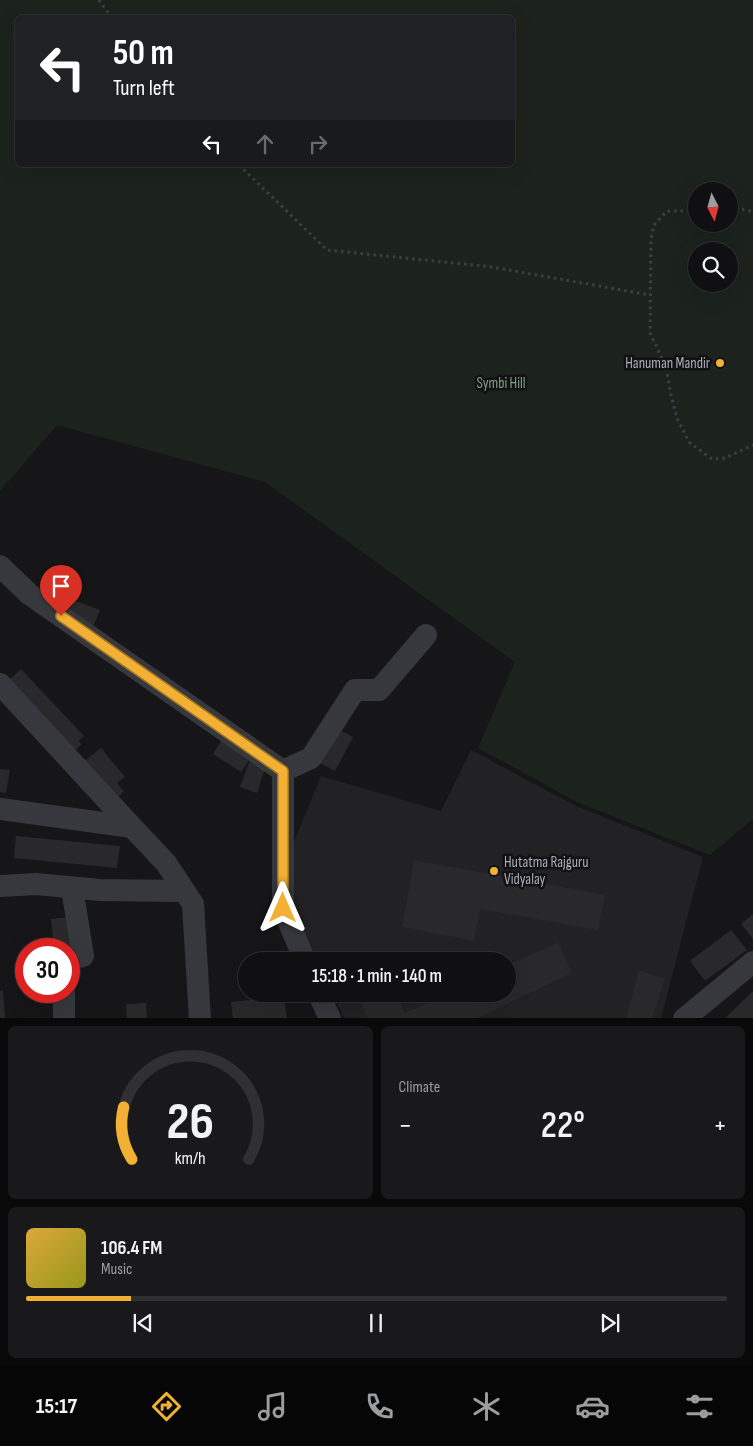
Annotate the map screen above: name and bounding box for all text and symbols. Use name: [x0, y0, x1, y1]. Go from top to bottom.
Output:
text: 50 m: [113, 32, 174, 75]
icon: left: [30, 35, 95, 100]
text: Turn left: [113, 75, 175, 102]
icon: left: [198, 130, 226, 158]
icon: ahead: [251, 130, 279, 158]
icon: right: [304, 130, 332, 158]
north arrow: [688, 182, 738, 232]
map controls: [688, 182, 738, 292]
button: search: [688, 242, 738, 292]
place label: Hanuman Mandir: [625, 354, 711, 373]
marker: Hanuman Mandir: [714, 357, 726, 369]
park label: Symbi Hill: [476, 374, 526, 393]
pin: [40, 565, 82, 616]
icon: arrive: [47, 572, 75, 600]
place label: Hutatma Rajguru Vidyalay: [504, 853, 589, 889]
marker: Hutatma Rajguru Vidyalay: [488, 865, 500, 877]
position arrow: [256, 881, 308, 933]
speed limit sign: 30: [15, 938, 80, 1003]
text: 15:18 · 1 min · 140 m: [312, 965, 442, 988]
text: Climate: [399, 1078, 440, 1097]
text: 26: [167, 1091, 214, 1154]
text: 22°: [541, 1103, 585, 1148]
text: −: [399, 1109, 412, 1142]
text: +: [713, 1109, 727, 1142]
text: km/h: [175, 1148, 206, 1169]
text: 106.4 FM: [101, 1237, 162, 1260]
text: Music: [101, 1260, 132, 1279]
icon: previous: [129, 1309, 157, 1337]
icon: pause: [362, 1309, 390, 1337]
icon: next: [596, 1309, 624, 1337]
icon: directions: [149, 1389, 184, 1424]
icon: music: [255, 1389, 290, 1424]
icon: phone: [362, 1389, 397, 1424]
icon: climate: [469, 1389, 504, 1424]
icon: car: [575, 1389, 610, 1424]
icon: filters: [682, 1389, 717, 1424]
text: 15:17: [36, 1393, 77, 1420]

